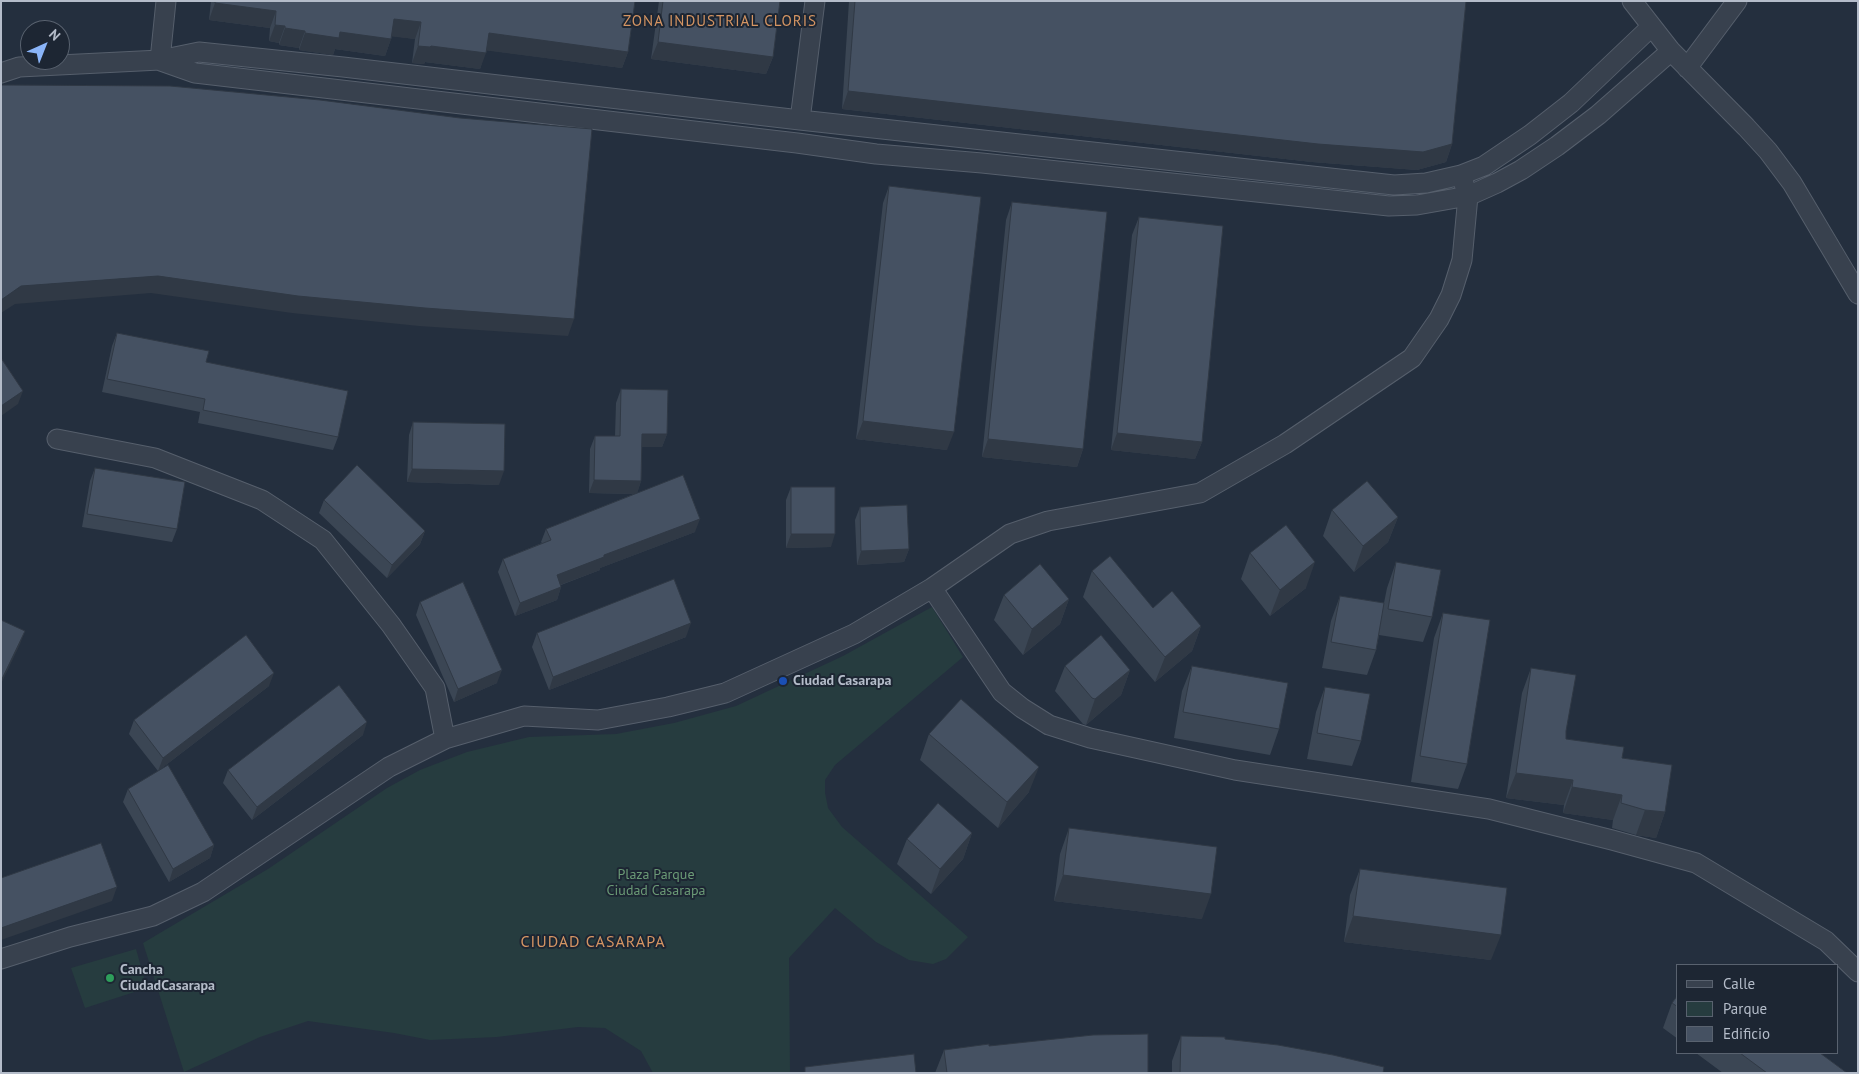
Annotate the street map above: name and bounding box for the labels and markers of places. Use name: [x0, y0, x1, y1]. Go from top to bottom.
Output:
place label: Ciudad Casarapa: [793, 673, 892, 689]
marker: Ciudad Casarapa: [777, 675, 789, 687]
place label: Cancha CiudadCasarapa: [120, 962, 215, 994]
marker: Cancha CiudadCasarapa: [104, 972, 116, 984]

